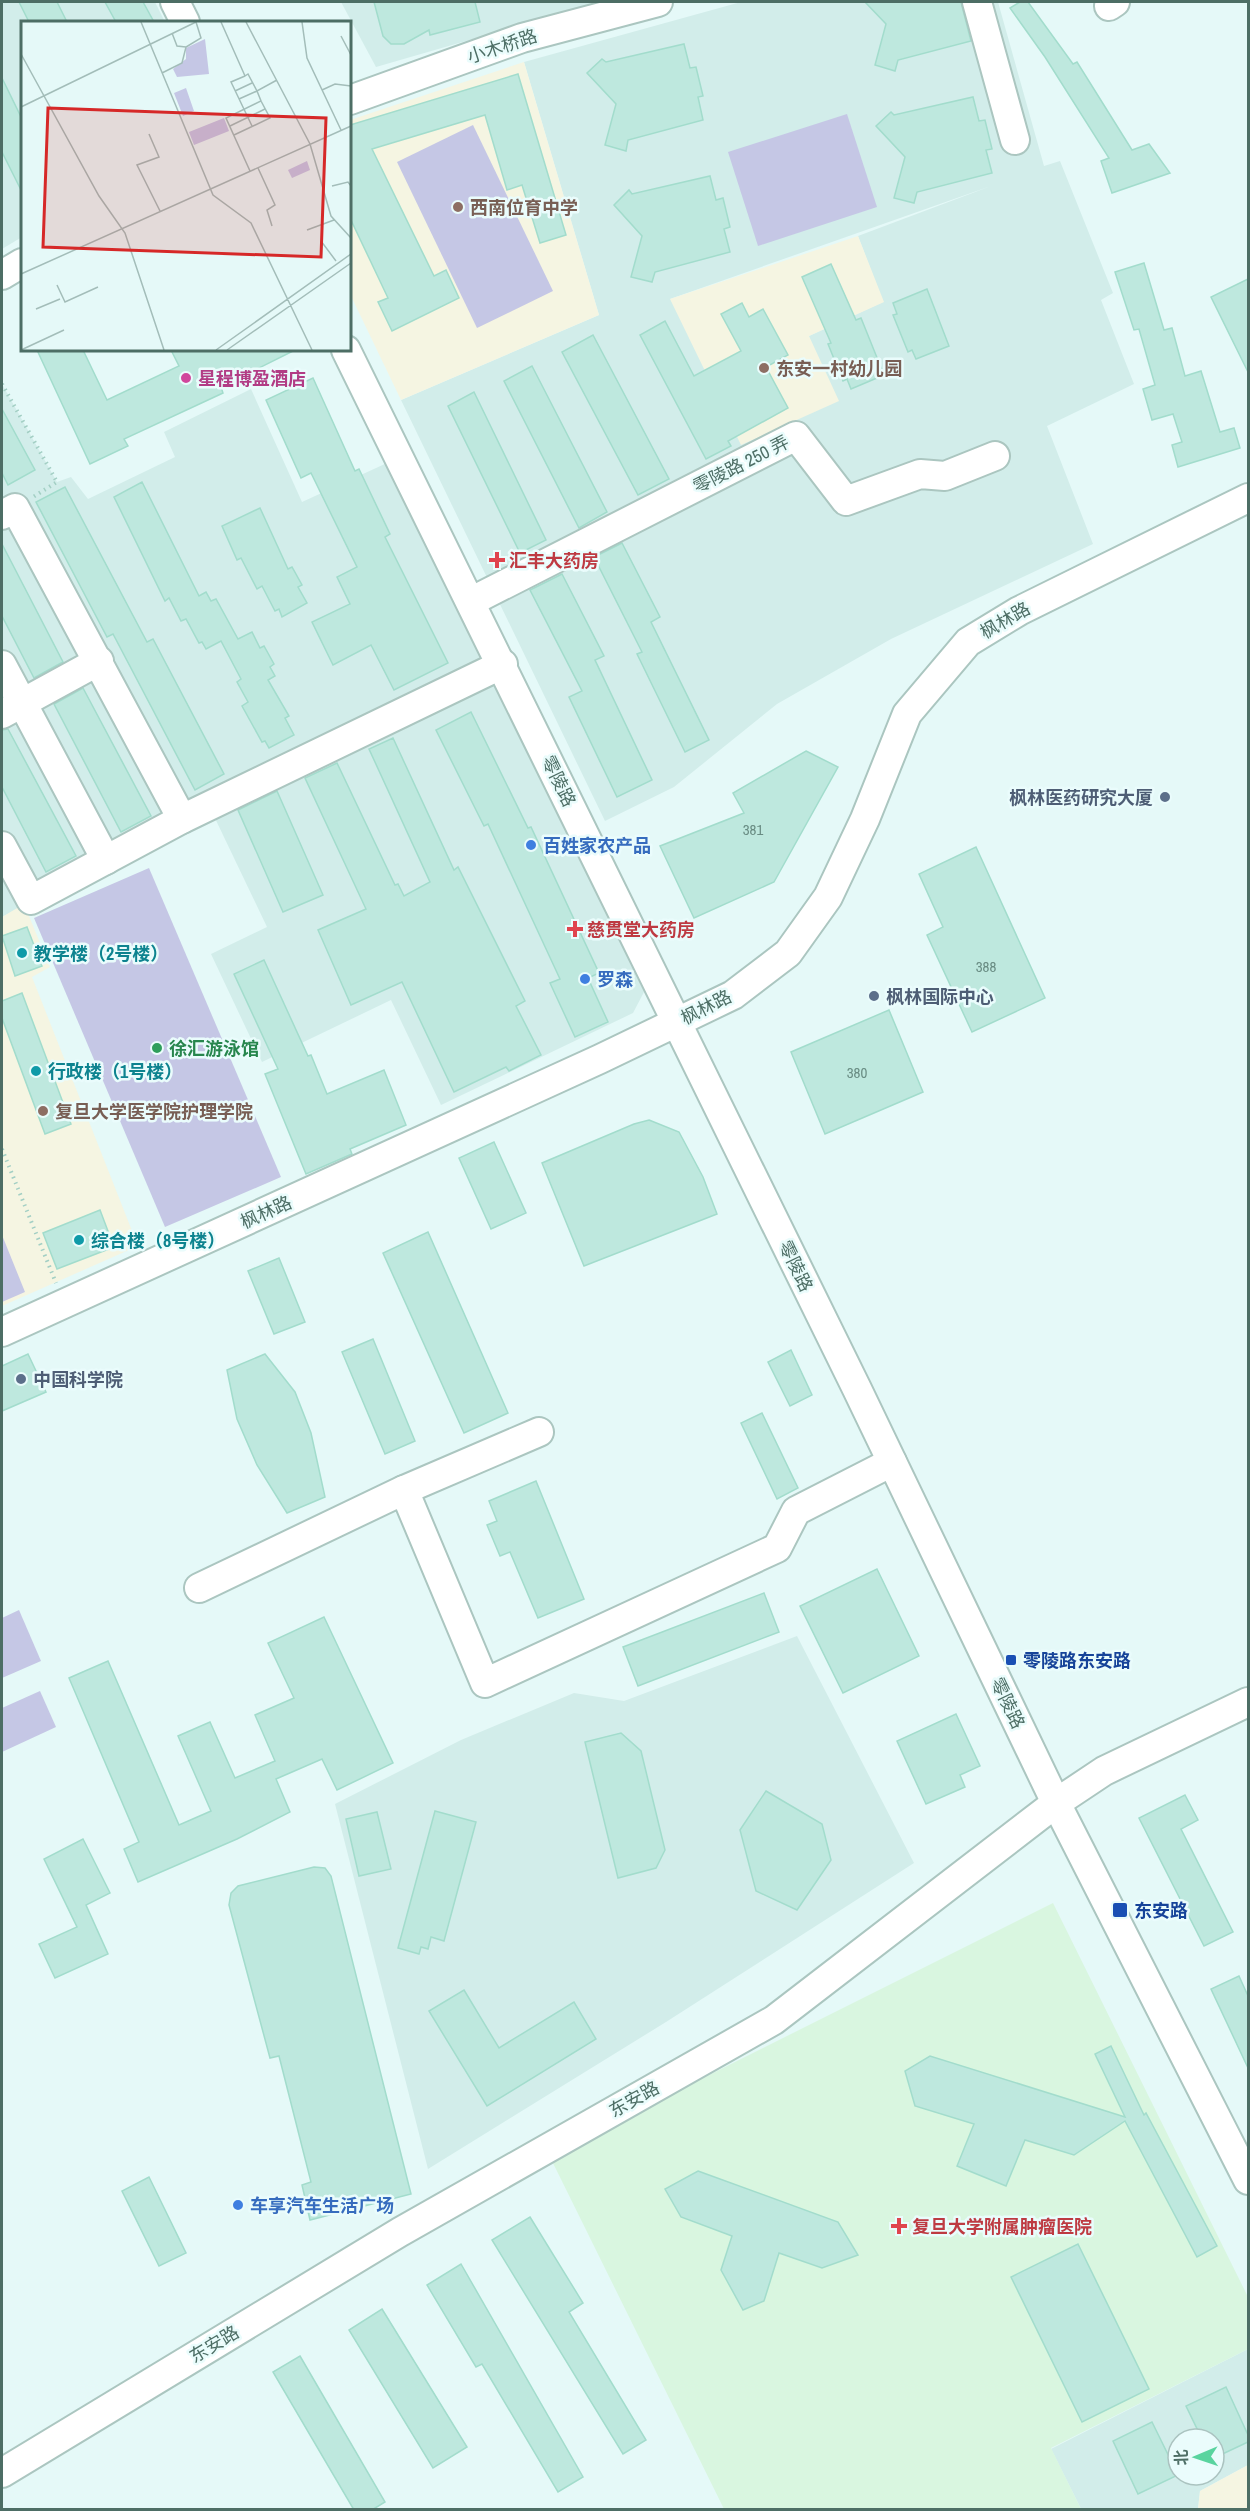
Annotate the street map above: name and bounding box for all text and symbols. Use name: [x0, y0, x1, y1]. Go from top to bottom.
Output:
inset map: [21, 21, 351, 351]
street label: 小木桥路: [464, 23, 540, 69]
place label: 西南位育中学: [470, 195, 578, 220]
marker: 西南位育中学: [451, 200, 465, 214]
place label: 东安一村幼儿园: [776, 356, 902, 381]
marker: 东安一村幼儿园: [757, 361, 771, 375]
place label: 星程博盈酒店: [198, 366, 306, 391]
marker: 星程博盈酒店: [179, 371, 193, 385]
street label: 零陵路 250 弄: [689, 429, 793, 499]
place label: 汇丰大药房: [509, 548, 599, 573]
marker: 汇丰大药房: [490, 553, 504, 567]
street label: 枫林路: [975, 596, 1035, 644]
street label: 零陵路: [536, 751, 582, 811]
place label: 枫林医药研究大厦: [1009, 785, 1153, 810]
marker: 枫林医药研究大厦: [1158, 790, 1172, 804]
house number: 381: [743, 819, 763, 840]
place label: 百姓家农产品: [543, 833, 651, 858]
marker: 百姓家农产品: [524, 838, 538, 852]
place label: 慈贯堂大药房: [587, 917, 695, 942]
marker: 慈贯堂大药房: [568, 922, 582, 936]
place label: 教学楼（2号楼）: [34, 941, 168, 966]
marker: 教学楼（2号楼）: [15, 946, 29, 960]
house number: 388: [976, 956, 996, 977]
place label: 罗森: [597, 967, 633, 992]
marker: 罗森: [578, 972, 592, 986]
street label: 枫林路: [676, 984, 736, 1030]
place label: 枫林国际中心: [886, 984, 994, 1009]
marker: 枫林国际中心: [867, 989, 881, 1003]
place label: 徐汇游泳馆: [169, 1036, 259, 1061]
marker: 徐汇游泳馆: [150, 1041, 164, 1055]
place label: 行政楼（1号楼）: [48, 1059, 182, 1084]
house number: 380: [847, 1062, 867, 1083]
marker: 行政楼（1号楼）: [29, 1064, 43, 1078]
place label: 复旦大学医学院护理学院: [55, 1099, 253, 1124]
marker: 复旦大学医学院护理学院: [36, 1104, 50, 1118]
street label: 枫林路: [236, 1190, 296, 1234]
place label: 综合楼（8号楼）: [91, 1228, 225, 1253]
marker: 综合楼（8号楼）: [72, 1233, 86, 1247]
street label: 零陵路: [773, 1236, 819, 1296]
place label: 中国科学院: [33, 1367, 123, 1392]
marker: 中国科学院: [14, 1372, 28, 1386]
place label: 零陵路东安路: [1023, 1648, 1131, 1673]
marker: 零陵路东安路: [1004, 1653, 1018, 1667]
street label: 零陵路: [985, 1673, 1031, 1733]
place label: 东安路: [1134, 1898, 1188, 1923]
marker: 东安路: [1111, 1901, 1129, 1919]
street label: 东安路: [604, 2075, 664, 2123]
place label: 车享汽车生活广场: [250, 2193, 394, 2218]
marker: 车享汽车生活广场: [231, 2198, 245, 2212]
place label: 复旦大学附属肿瘤医院: [912, 2214, 1092, 2239]
marker: 复旦大学附属肿瘤医院: [890, 2217, 908, 2235]
street label: 东安路: [184, 2319, 244, 2369]
north arrow: [1166, 2427, 1226, 2487]
text: 北: [1170, 2449, 1192, 2466]

